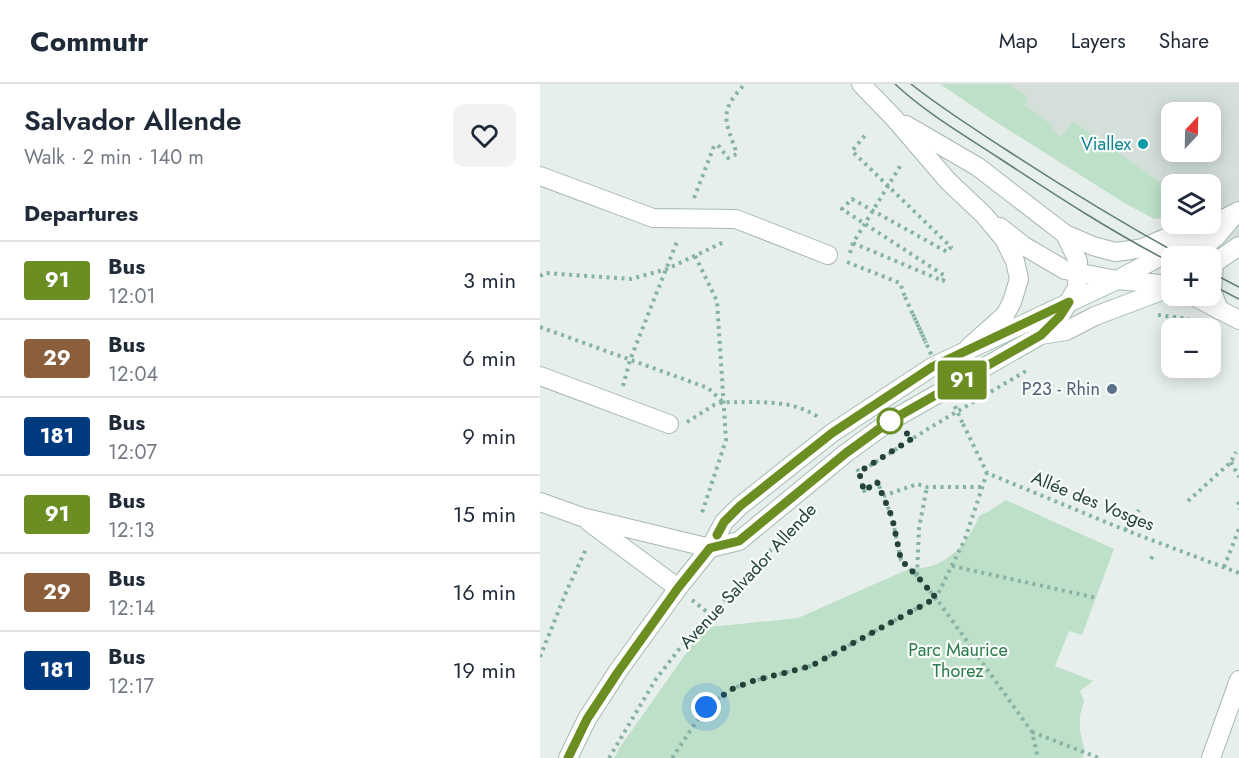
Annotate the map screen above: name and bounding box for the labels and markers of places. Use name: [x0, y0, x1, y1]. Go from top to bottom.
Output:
place label: Viallex: [1081, 131, 1131, 157]
marker: Viallex: [1136, 137, 1150, 151]
place label: P23 - Rhin: [1022, 376, 1100, 402]
marker: P23 - Rhin: [1105, 382, 1119, 396]
unlabelled marker: [877, 408, 903, 434]

